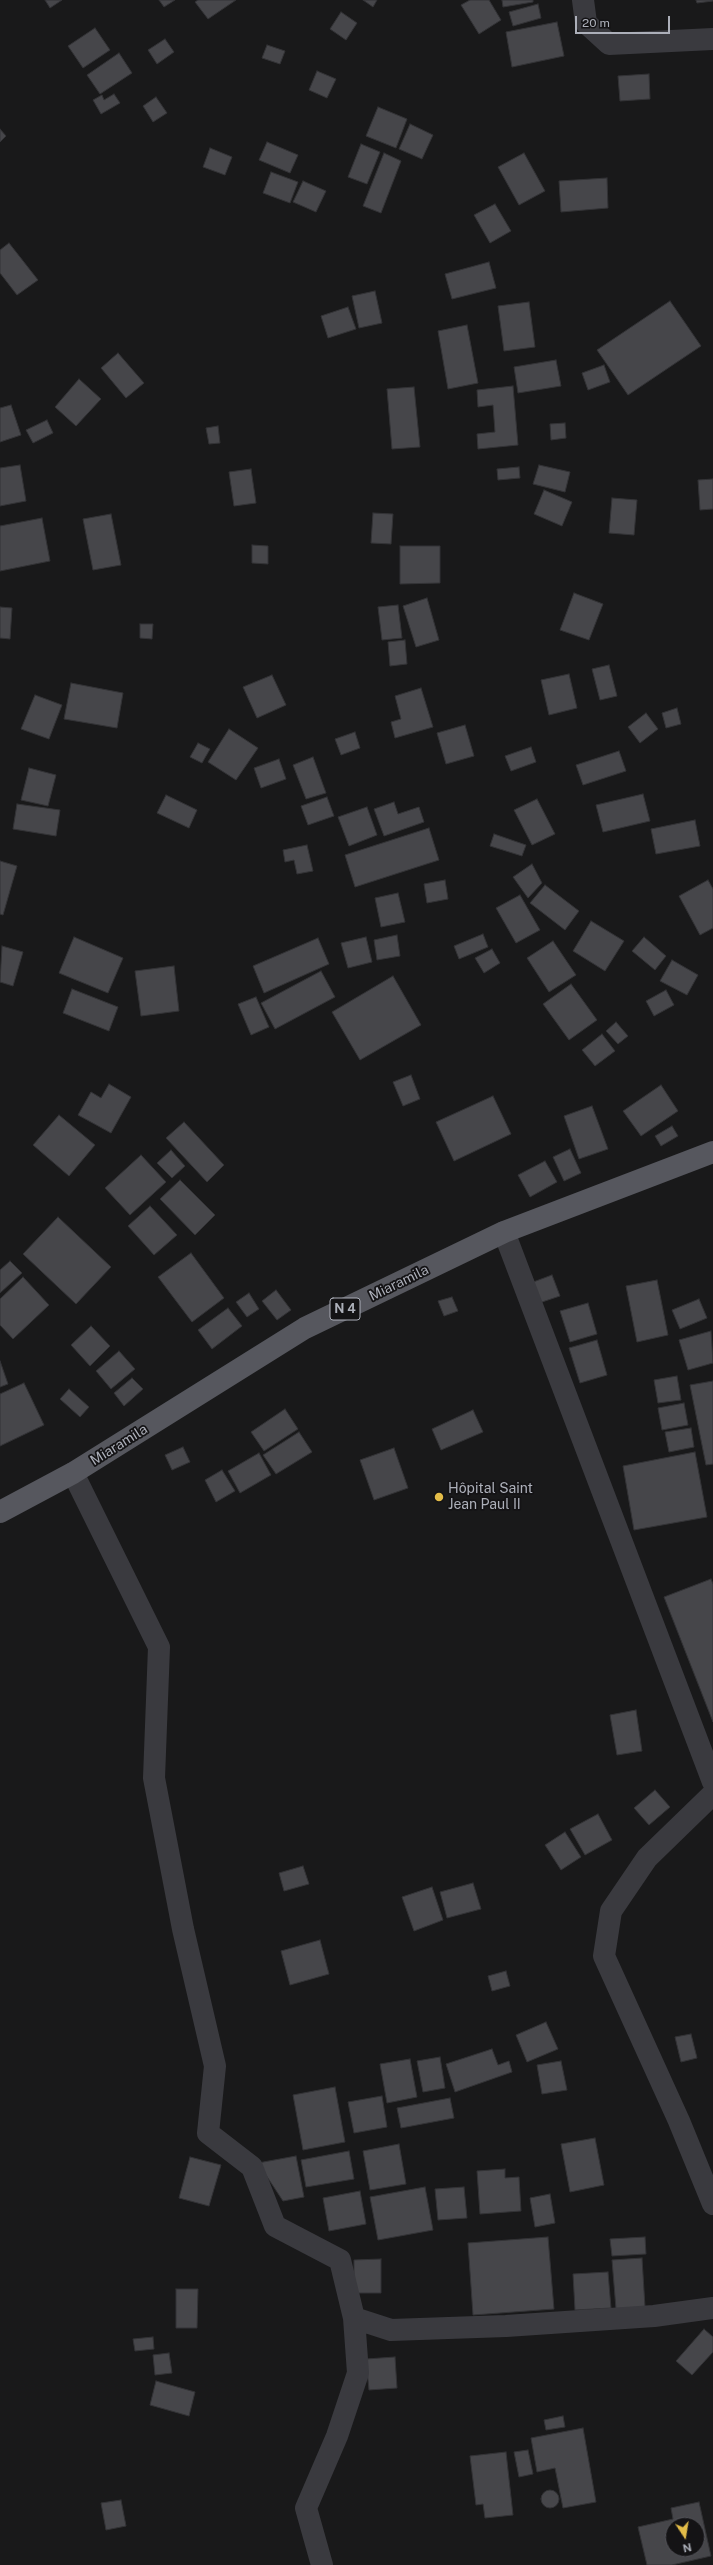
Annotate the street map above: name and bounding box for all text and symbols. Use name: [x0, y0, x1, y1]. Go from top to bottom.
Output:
scale bar: [577, 8, 672, 34]
text: 20 m: [582, 16, 610, 30]
street label: Miaramila: [366, 1261, 432, 1305]
road number: N 4: [330, 1298, 360, 1320]
street label: Miaramila: [87, 1421, 151, 1469]
place label: Hôpital Saint Jean Paul II: [448, 1481, 533, 1514]
marker: Hôpital Saint Jean Paul II: [433, 1491, 445, 1503]
north arrow: [665, 2517, 705, 2557]
text: N: [682, 2541, 693, 2555]

